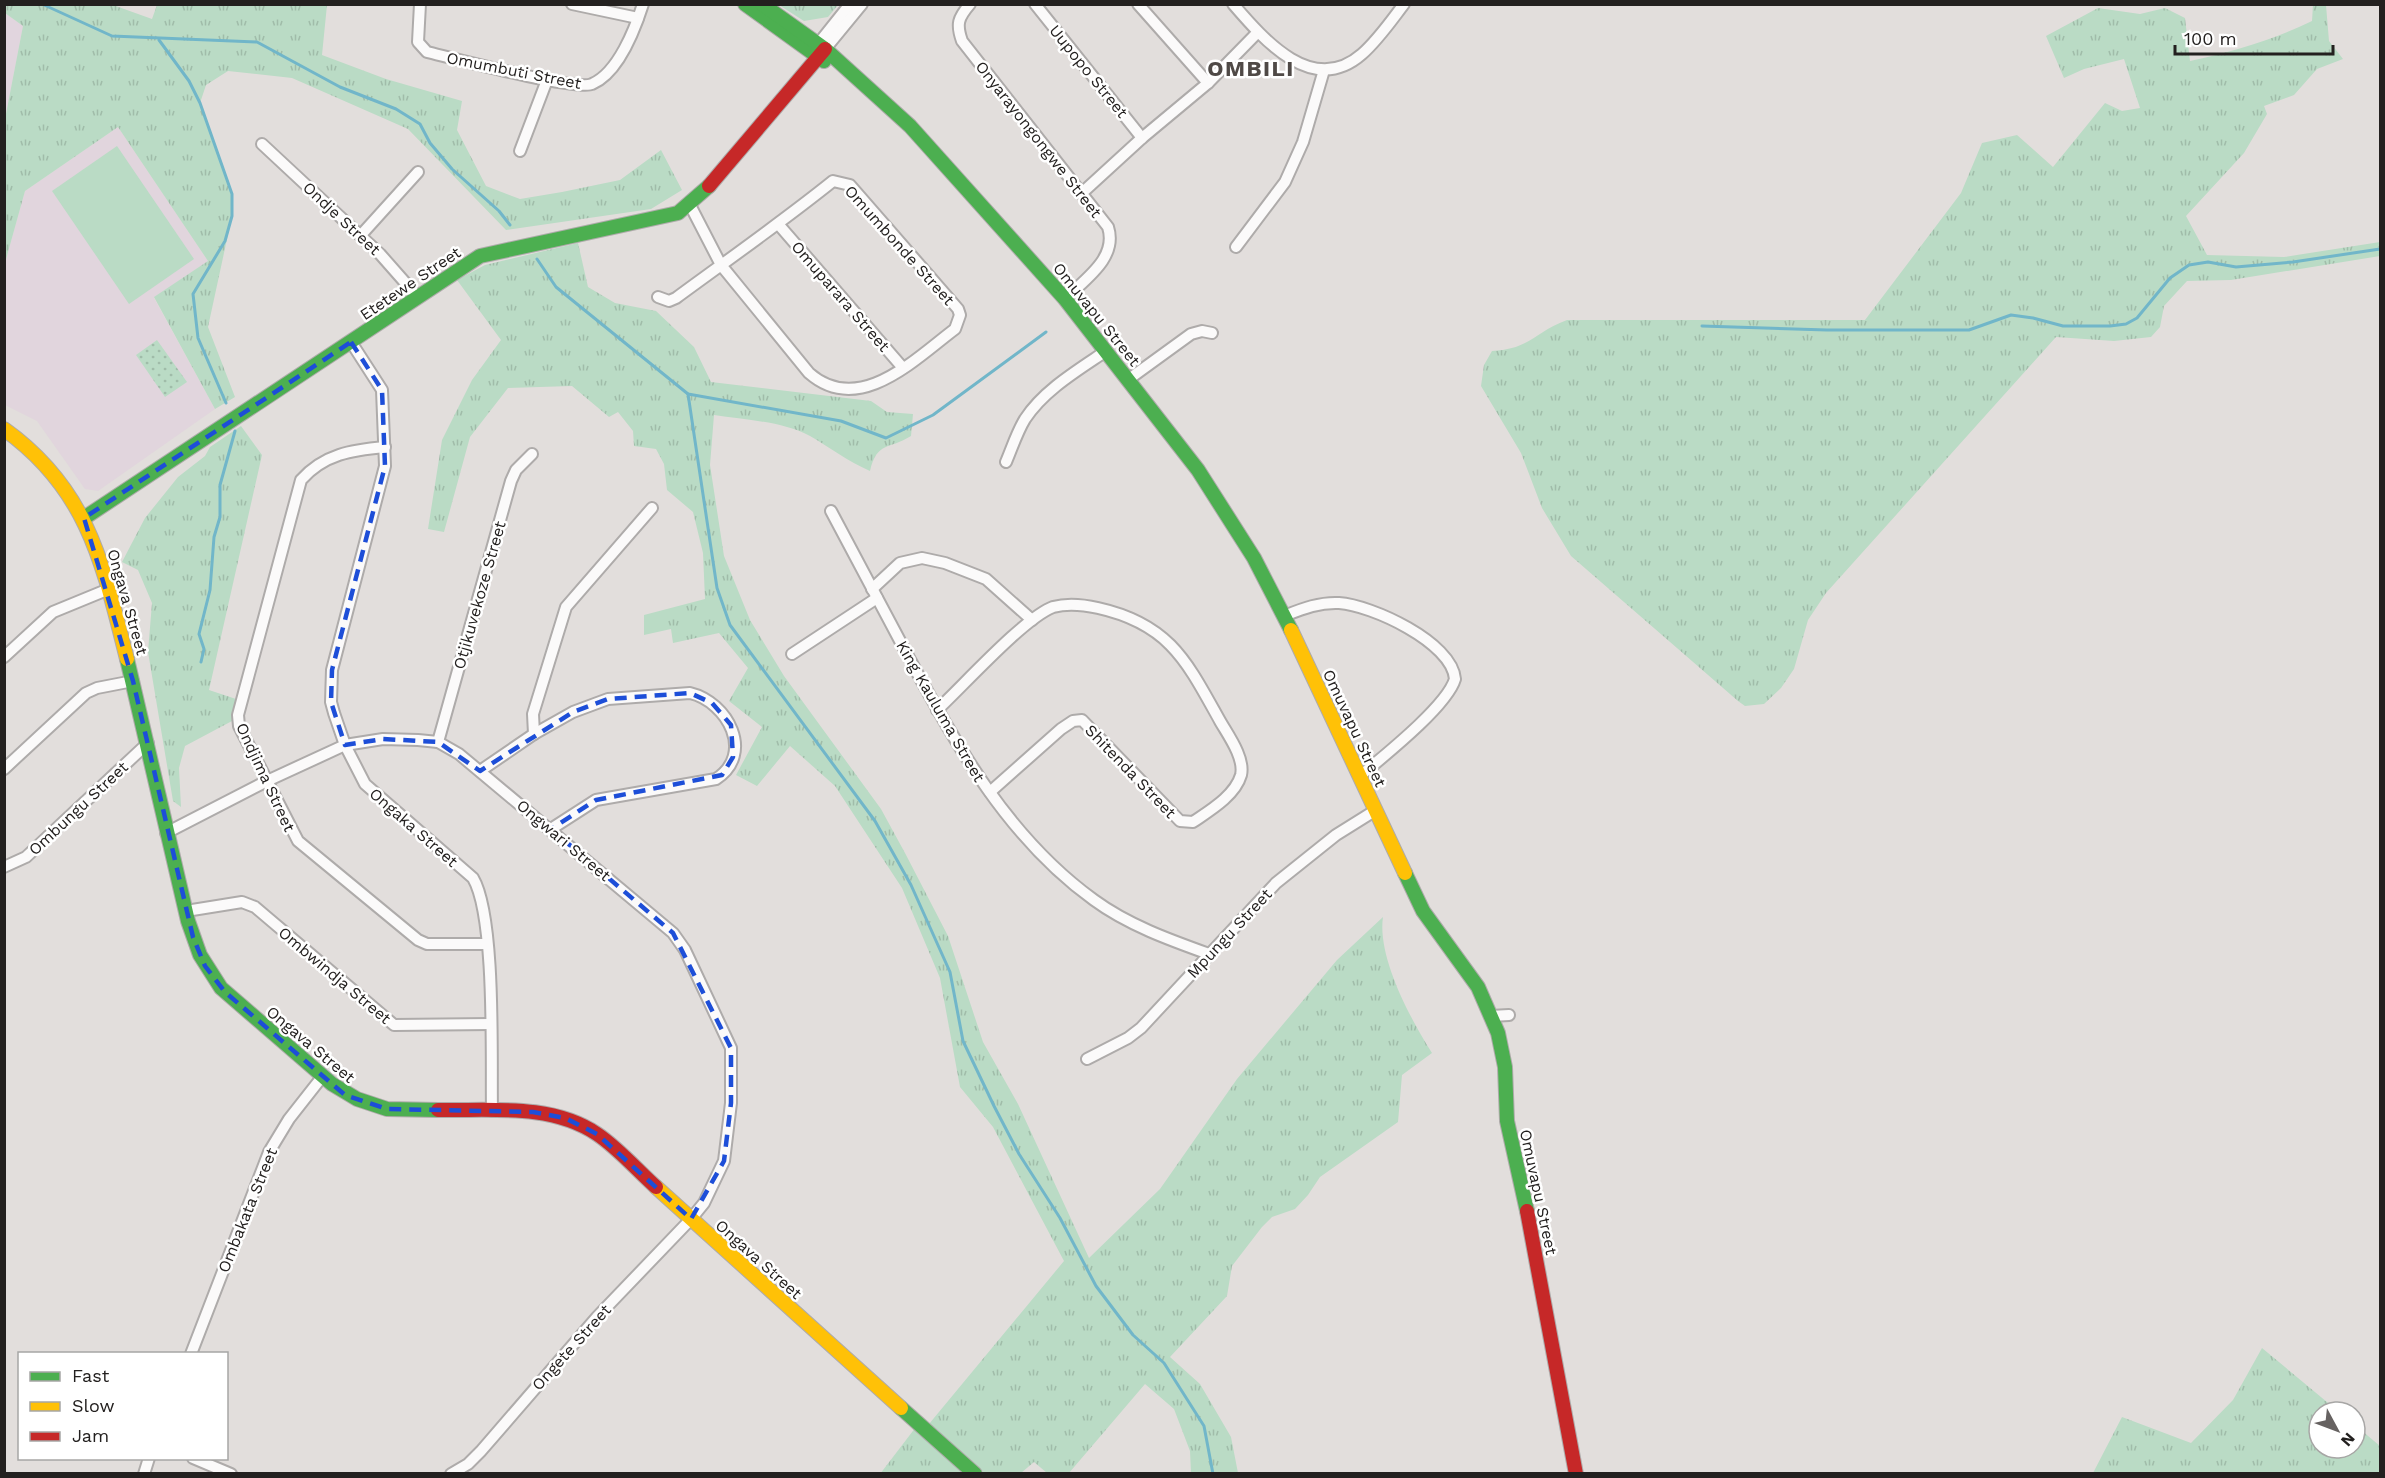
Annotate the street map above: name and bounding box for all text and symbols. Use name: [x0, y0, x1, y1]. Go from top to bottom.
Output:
scale bar: [2175, 18, 2332, 56]
street label: Uupopo Street: [1045, 21, 1132, 122]
text: 100 m: [2184, 28, 2237, 49]
street label: Omumbuti Street: [445, 48, 583, 93]
district label: OMBILI: [1207, 56, 1295, 81]
street label: Onyarayongongwe Street: [972, 57, 1106, 222]
street label: Ondje Street: [299, 178, 385, 259]
street label: Omumbonde Street: [841, 182, 959, 309]
street label: Omuparara Street: [788, 237, 894, 356]
street label: Etetewe Street: [356, 243, 464, 324]
street label: Omuvapu Street: [1049, 259, 1144, 370]
street label: Otjikuvekoze Street: [449, 519, 510, 671]
street label: Ongava Street: [103, 547, 152, 658]
street label: King Kauluma Street: [892, 637, 989, 786]
street label: Omuvapu Street: [1319, 666, 1390, 790]
street label: Ondjima Street: [232, 720, 299, 835]
street label: Shitenda Street: [1081, 721, 1180, 822]
street label: Ombungu Street: [25, 757, 132, 859]
street label: Ongaka Street: [366, 784, 462, 871]
street label: Ongwari Street: [513, 796, 615, 885]
street label: Mpungu Street: [1183, 884, 1276, 982]
street label: Ombwindja Street: [275, 923, 395, 1028]
street label: Ongava Street: [263, 1002, 359, 1087]
street label: Omuvapu Street: [1516, 1128, 1561, 1257]
street label: Ombakata Street: [214, 1145, 281, 1275]
street label: Ongava Street: [712, 1216, 806, 1303]
street label: Ongete Street: [528, 1300, 615, 1394]
legend: [18, 1352, 228, 1460]
text: Fast: [72, 1365, 110, 1386]
text: Slow: [72, 1395, 115, 1416]
north arrow: [2307, 1400, 2367, 1460]
text: Jam: [72, 1425, 109, 1446]
text: N: [2337, 1429, 2359, 1450]

